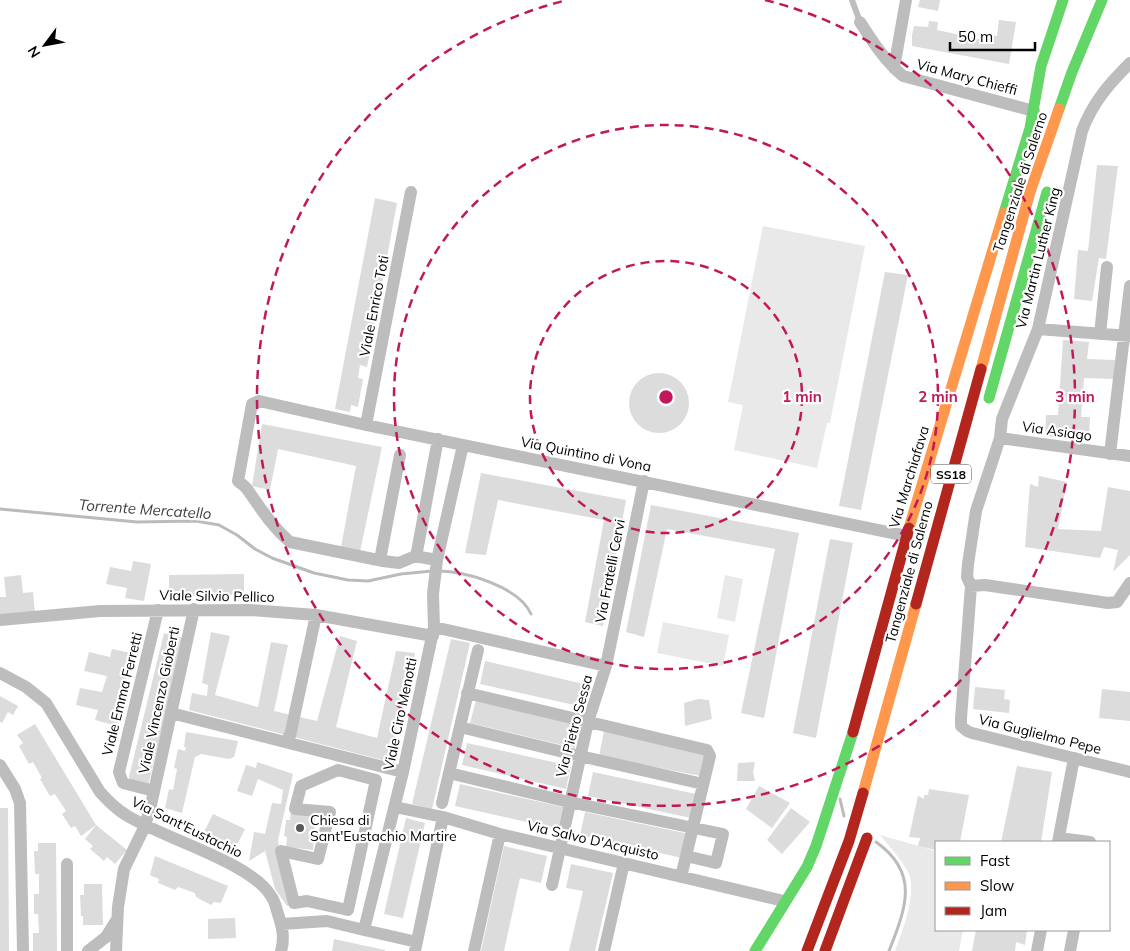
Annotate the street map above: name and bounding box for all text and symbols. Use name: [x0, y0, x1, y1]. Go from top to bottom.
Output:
north arrow: [20, 20, 70, 70]
scale bar: [950, 20, 1035, 52]
text: 50 m: [958, 27, 993, 46]
text: N: [24, 43, 44, 61]
street label: Via Mary Chieffi: [915, 55, 1019, 99]
street label: Tangenziale di Salerno: [989, 110, 1051, 254]
street label: Via Martin Luther King: [1012, 185, 1064, 331]
street label: Viale Enrico Toti: [355, 254, 393, 358]
text: 1 min: [782, 387, 822, 406]
text: 2 min: [918, 387, 958, 406]
text: 3 min: [1055, 387, 1095, 406]
centre of rings: [657, 388, 675, 406]
street label: Via Asiago: [1021, 417, 1093, 445]
street label: Via Marchiafava: [885, 424, 933, 530]
street label: Via Quintino di Vona: [519, 433, 653, 475]
road number: SS18: [931, 464, 971, 484]
water label: Torrente Mercatello: [78, 495, 213, 523]
street label: Tangenziale di Salerno: [881, 499, 937, 645]
street label: Via Fratelli Cervi: [591, 518, 629, 624]
street label: Viale Silvio Pellico: [159, 586, 275, 606]
street label: Viale Vincenzo Gioberti: [135, 625, 183, 775]
street label: Viale Emma Ferretti: [98, 630, 146, 758]
street label: Viale Ciro Menotti: [379, 656, 421, 772]
street label: Via Pietro Sessa: [552, 673, 596, 779]
street label: Via Guglielmo Pepe: [977, 710, 1103, 758]
street label: Via Sant'Eustachio: [128, 792, 246, 862]
place label: Chiesa di Sant'Eustachio Martire: [310, 811, 457, 845]
street label: Via Salvo D'Acquisto: [525, 816, 661, 864]
marker: Chiesa di Sant'Eustachio Martire: [294, 822, 306, 834]
legend: [935, 841, 1110, 931]
text: Fast: [980, 851, 1010, 870]
text: Slow: [980, 876, 1014, 895]
text: Jam: [980, 901, 1007, 920]

